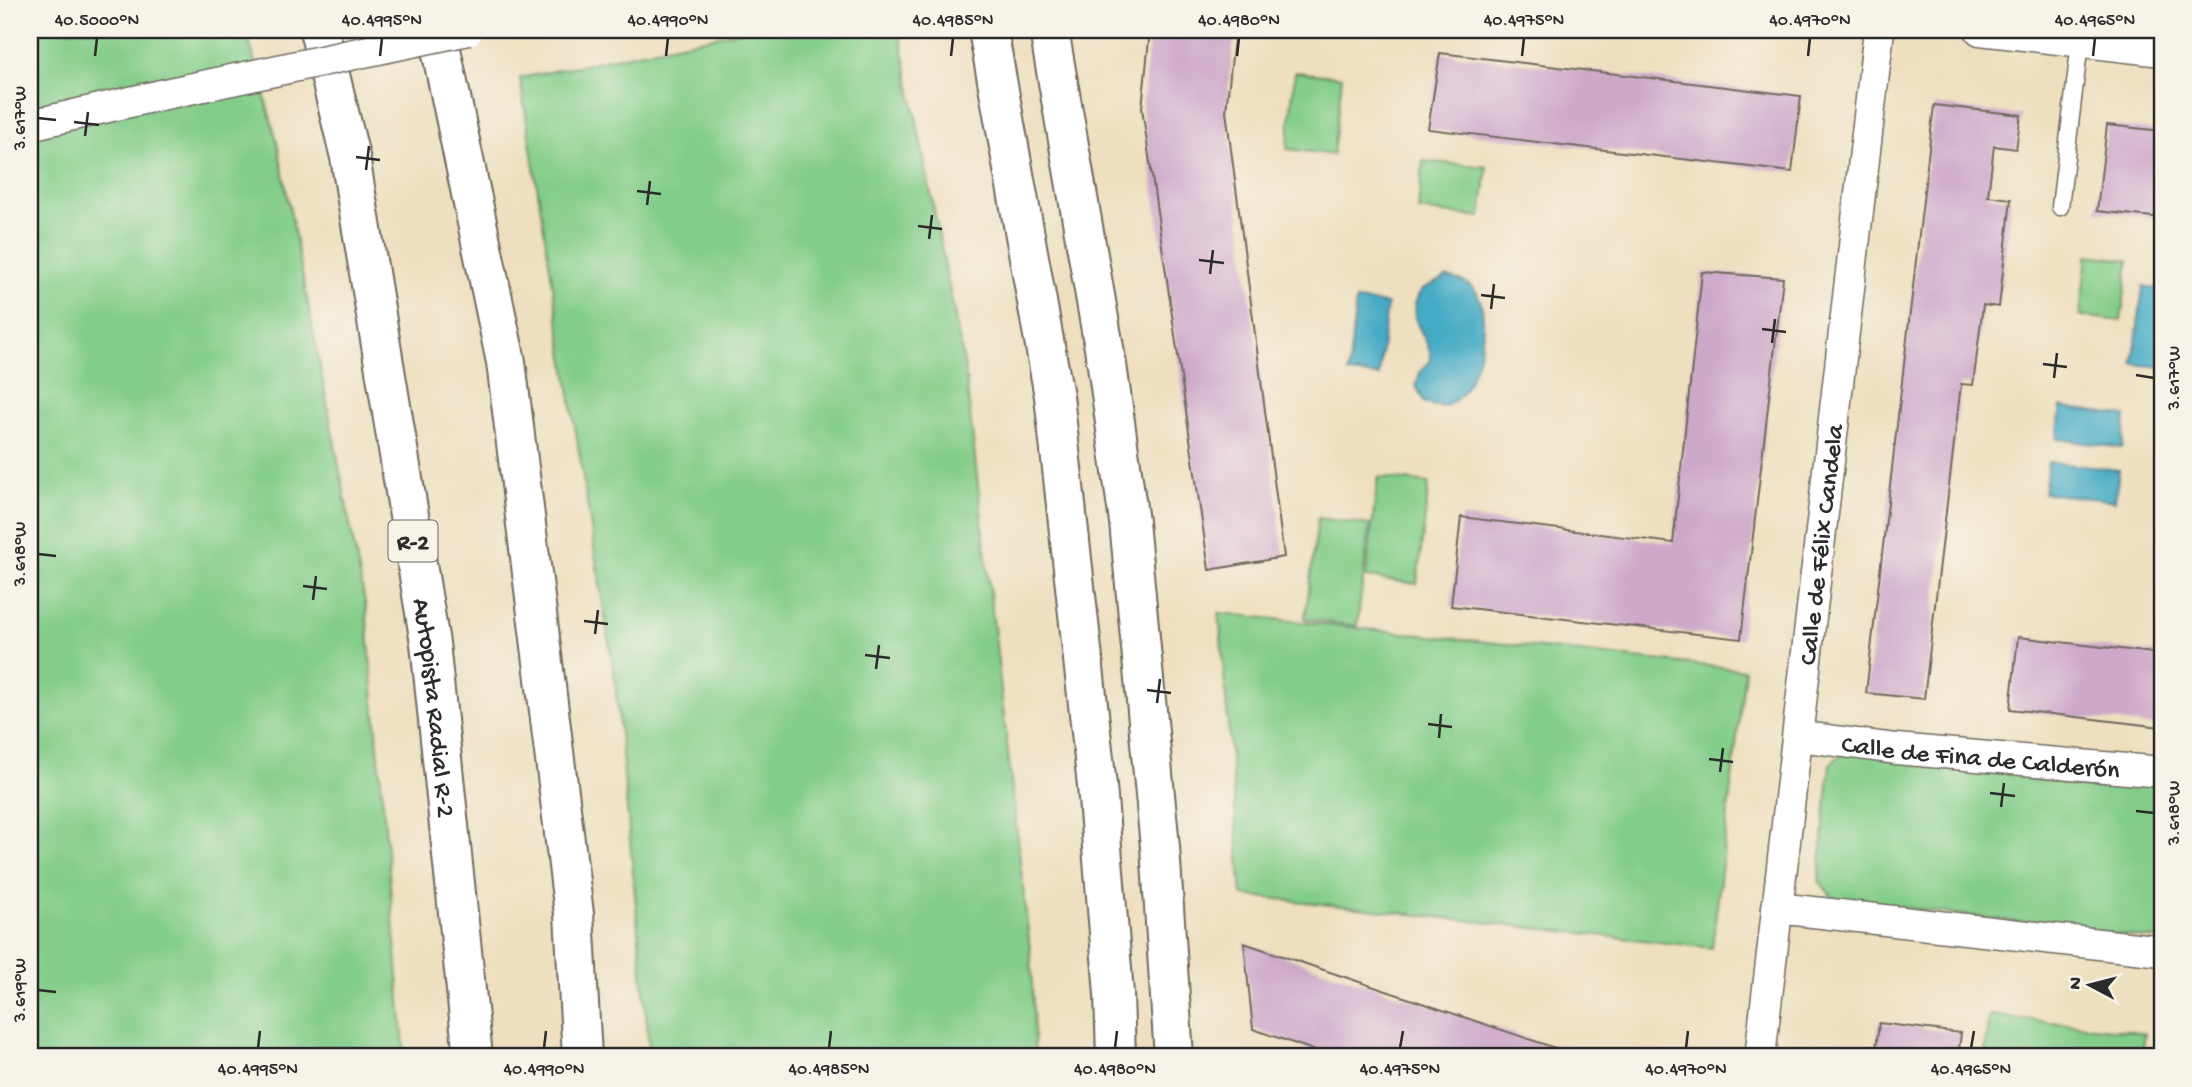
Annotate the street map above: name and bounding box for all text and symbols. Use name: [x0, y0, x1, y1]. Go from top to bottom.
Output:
text: 40.5000°N: [55, 11, 139, 32]
text: 40.4995°N: [342, 11, 422, 32]
text: 40.4990°N: [627, 11, 709, 32]
text: 40.4985°N: [912, 11, 994, 32]
text: 40.4980°N: [1198, 11, 1280, 32]
text: 40.4975°N: [1484, 11, 1564, 32]
text: 40.4970°N: [1769, 11, 1851, 32]
text: 40.4965°N: [2055, 11, 2135, 32]
text: 3.617°W: [11, 86, 32, 151]
text: 3.617°W: [2165, 346, 2186, 411]
street label: Calle de Félix Candela: [1795, 421, 1853, 667]
road number: R-2: [388, 520, 438, 562]
text: 3.618°W: [11, 522, 32, 587]
street label: Autopista Radial R-2: [403, 596, 459, 819]
street label: Calle de Fina de Calderón: [1839, 731, 2121, 788]
text: 3.618°W: [2165, 781, 2186, 846]
north arrow: [2056, 950, 2126, 1020]
text: 3.619°W: [11, 958, 32, 1023]
text: N: [2064, 976, 2089, 991]
text: 40.4995°N: [218, 1060, 298, 1081]
text: 40.4990°N: [503, 1060, 585, 1081]
text: 40.4985°N: [788, 1060, 870, 1081]
text: 40.4980°N: [1074, 1060, 1156, 1081]
text: 40.4975°N: [1360, 1060, 1440, 1081]
text: 40.4970°N: [1645, 1060, 1727, 1081]
text: 40.4965°N: [1931, 1060, 2011, 1081]

